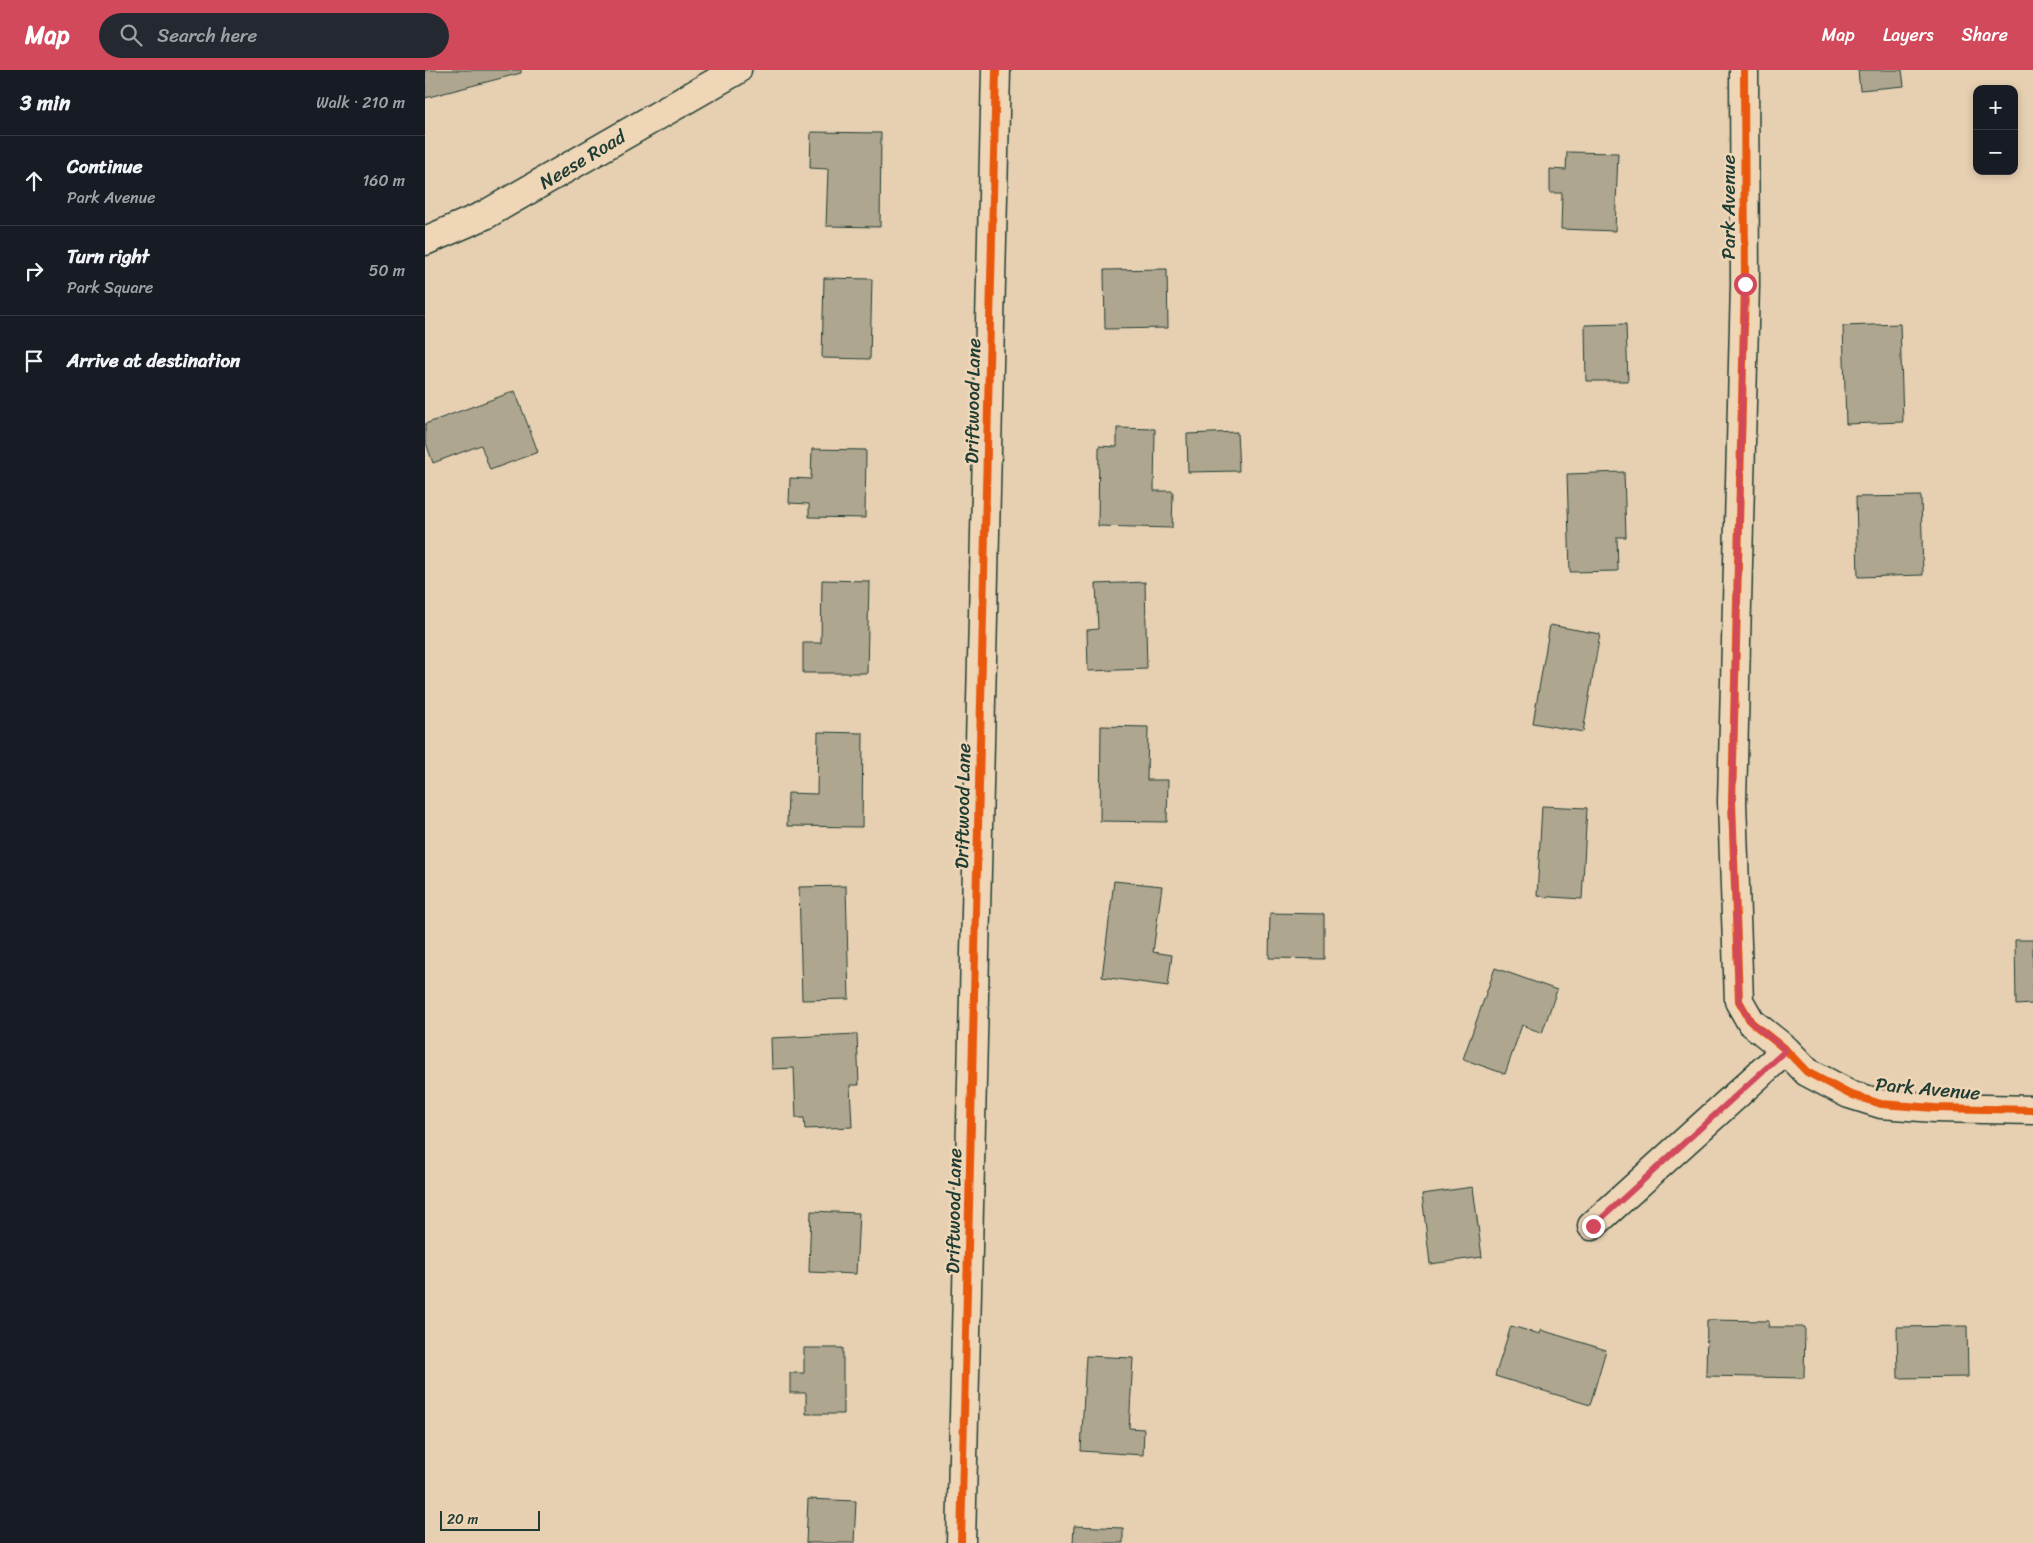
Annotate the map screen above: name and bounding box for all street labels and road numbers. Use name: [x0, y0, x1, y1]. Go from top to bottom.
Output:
street label: Neese Road: [532, 120, 633, 198]
street label: Park Avenue: [1712, 154, 1745, 260]
street label: Driftwood Lane: [955, 338, 990, 464]
street label: Driftwood Lane: [945, 743, 980, 869]
street label: Park Avenue: [1874, 1067, 1982, 1110]
street label: Driftwood Lane: [936, 1148, 971, 1274]

